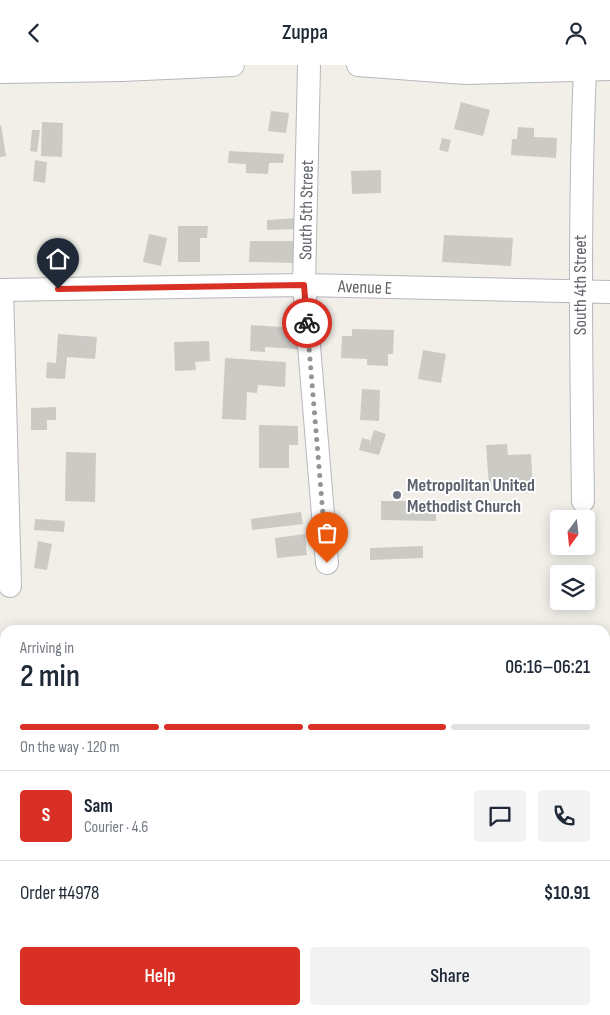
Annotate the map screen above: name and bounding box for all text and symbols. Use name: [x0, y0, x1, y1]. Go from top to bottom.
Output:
icon: back: [20, 19, 48, 47]
text: Zuppa: [282, 19, 328, 46]
icon: person: [562, 19, 590, 47]
street label: South 5th Street: [295, 159, 318, 260]
street label: South 4th Street: [570, 234, 591, 335]
pin: [37, 238, 79, 289]
icon: home: [44, 245, 72, 273]
street label: Avenue E: [336, 276, 392, 299]
courier: [282, 298, 332, 348]
icon: bike: [293, 309, 321, 337]
place label: Metropolitan United Methodist Church: [407, 475, 535, 517]
marker: Metropolitan United Methodist Church: [391, 489, 403, 501]
north arrow: [550, 510, 595, 555]
map controls: [550, 510, 595, 610]
pin: [306, 512, 348, 563]
icon: bag: [313, 519, 341, 547]
button: layers: [550, 565, 595, 610]
text: Arriving in: [20, 639, 74, 658]
text: 06:16–06:21: [505, 656, 590, 679]
text: 2 min: [20, 657, 80, 696]
text: On the way · 120 m: [20, 738, 119, 757]
button: chat: [474, 790, 526, 842]
button: phone: [538, 790, 590, 842]
text: Sam: [84, 795, 113, 818]
text: S: [42, 804, 50, 827]
text: Courier · 4.6: [84, 818, 148, 837]
text: Order #4978: [20, 882, 99, 905]
text: $10.91: [544, 882, 590, 905]
button: Help: [20, 947, 300, 1005]
button: Share: [310, 947, 590, 1005]

